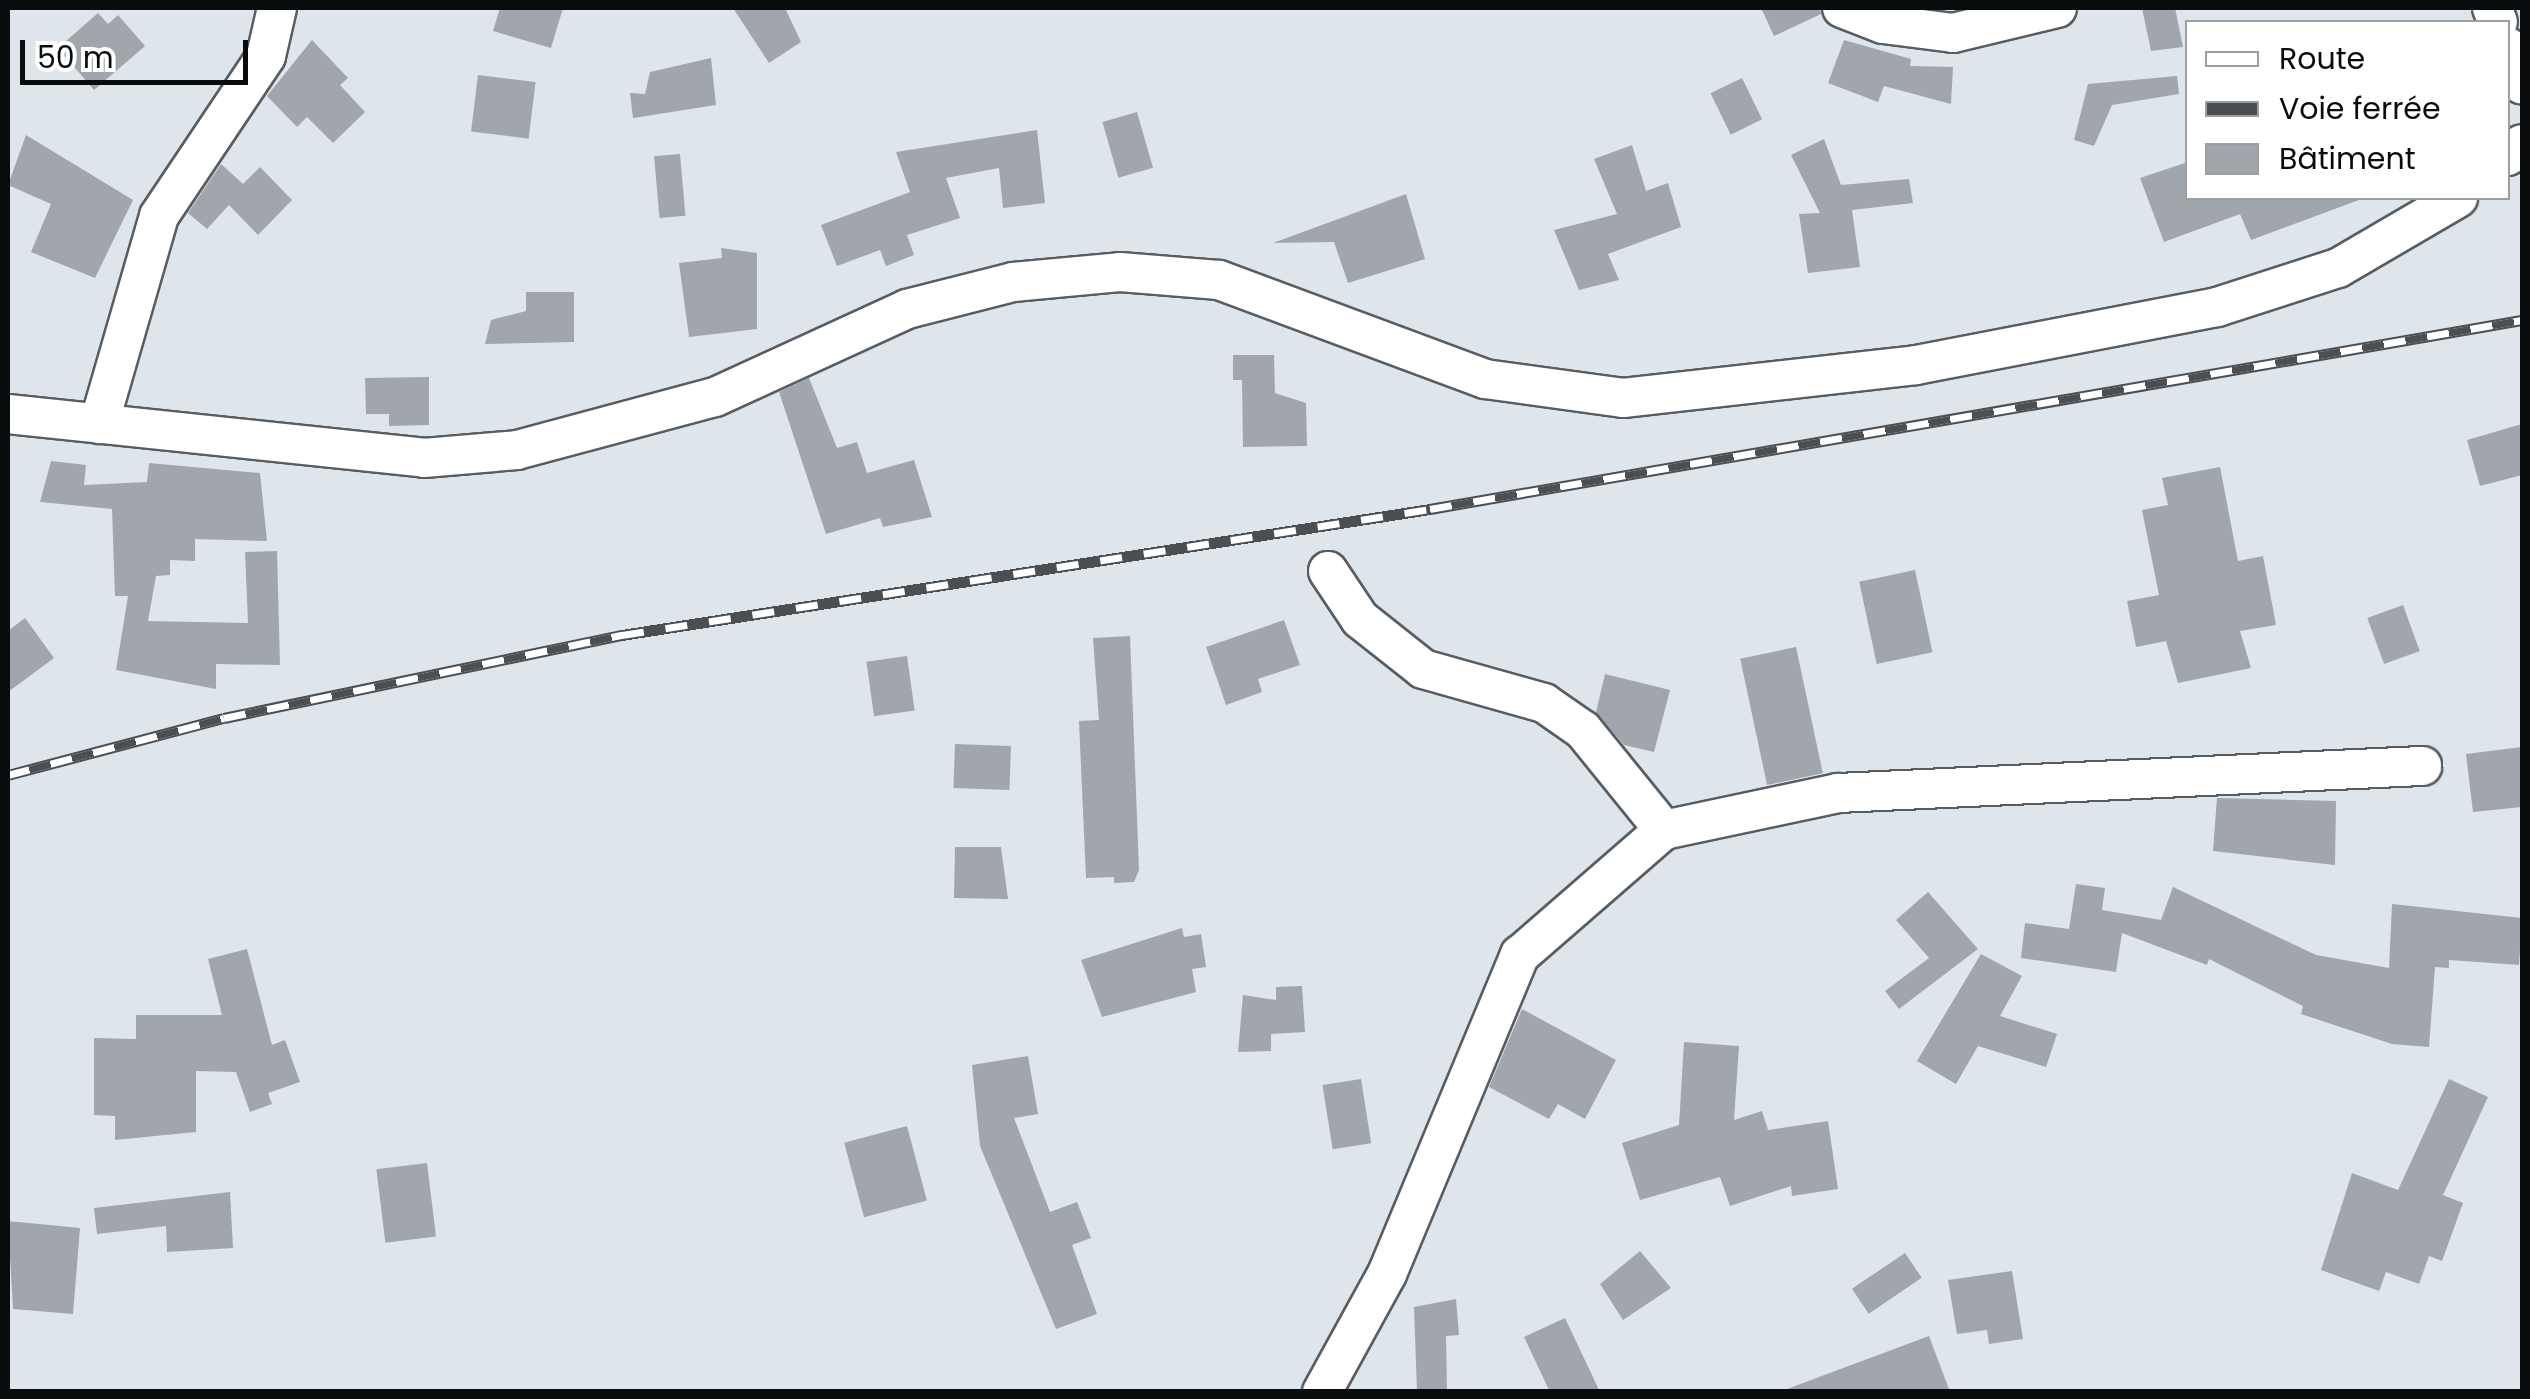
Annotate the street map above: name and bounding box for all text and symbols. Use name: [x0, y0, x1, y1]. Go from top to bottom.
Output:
scale bar: [25, 20, 252, 82]
legend: [2185, 20, 2510, 200]
text: 50 m: [37, 36, 114, 79]
text: Route: [2279, 37, 2365, 80]
text: Voie ferrée: [2279, 87, 2441, 130]
text: Bâtiment: [2279, 137, 2416, 180]

